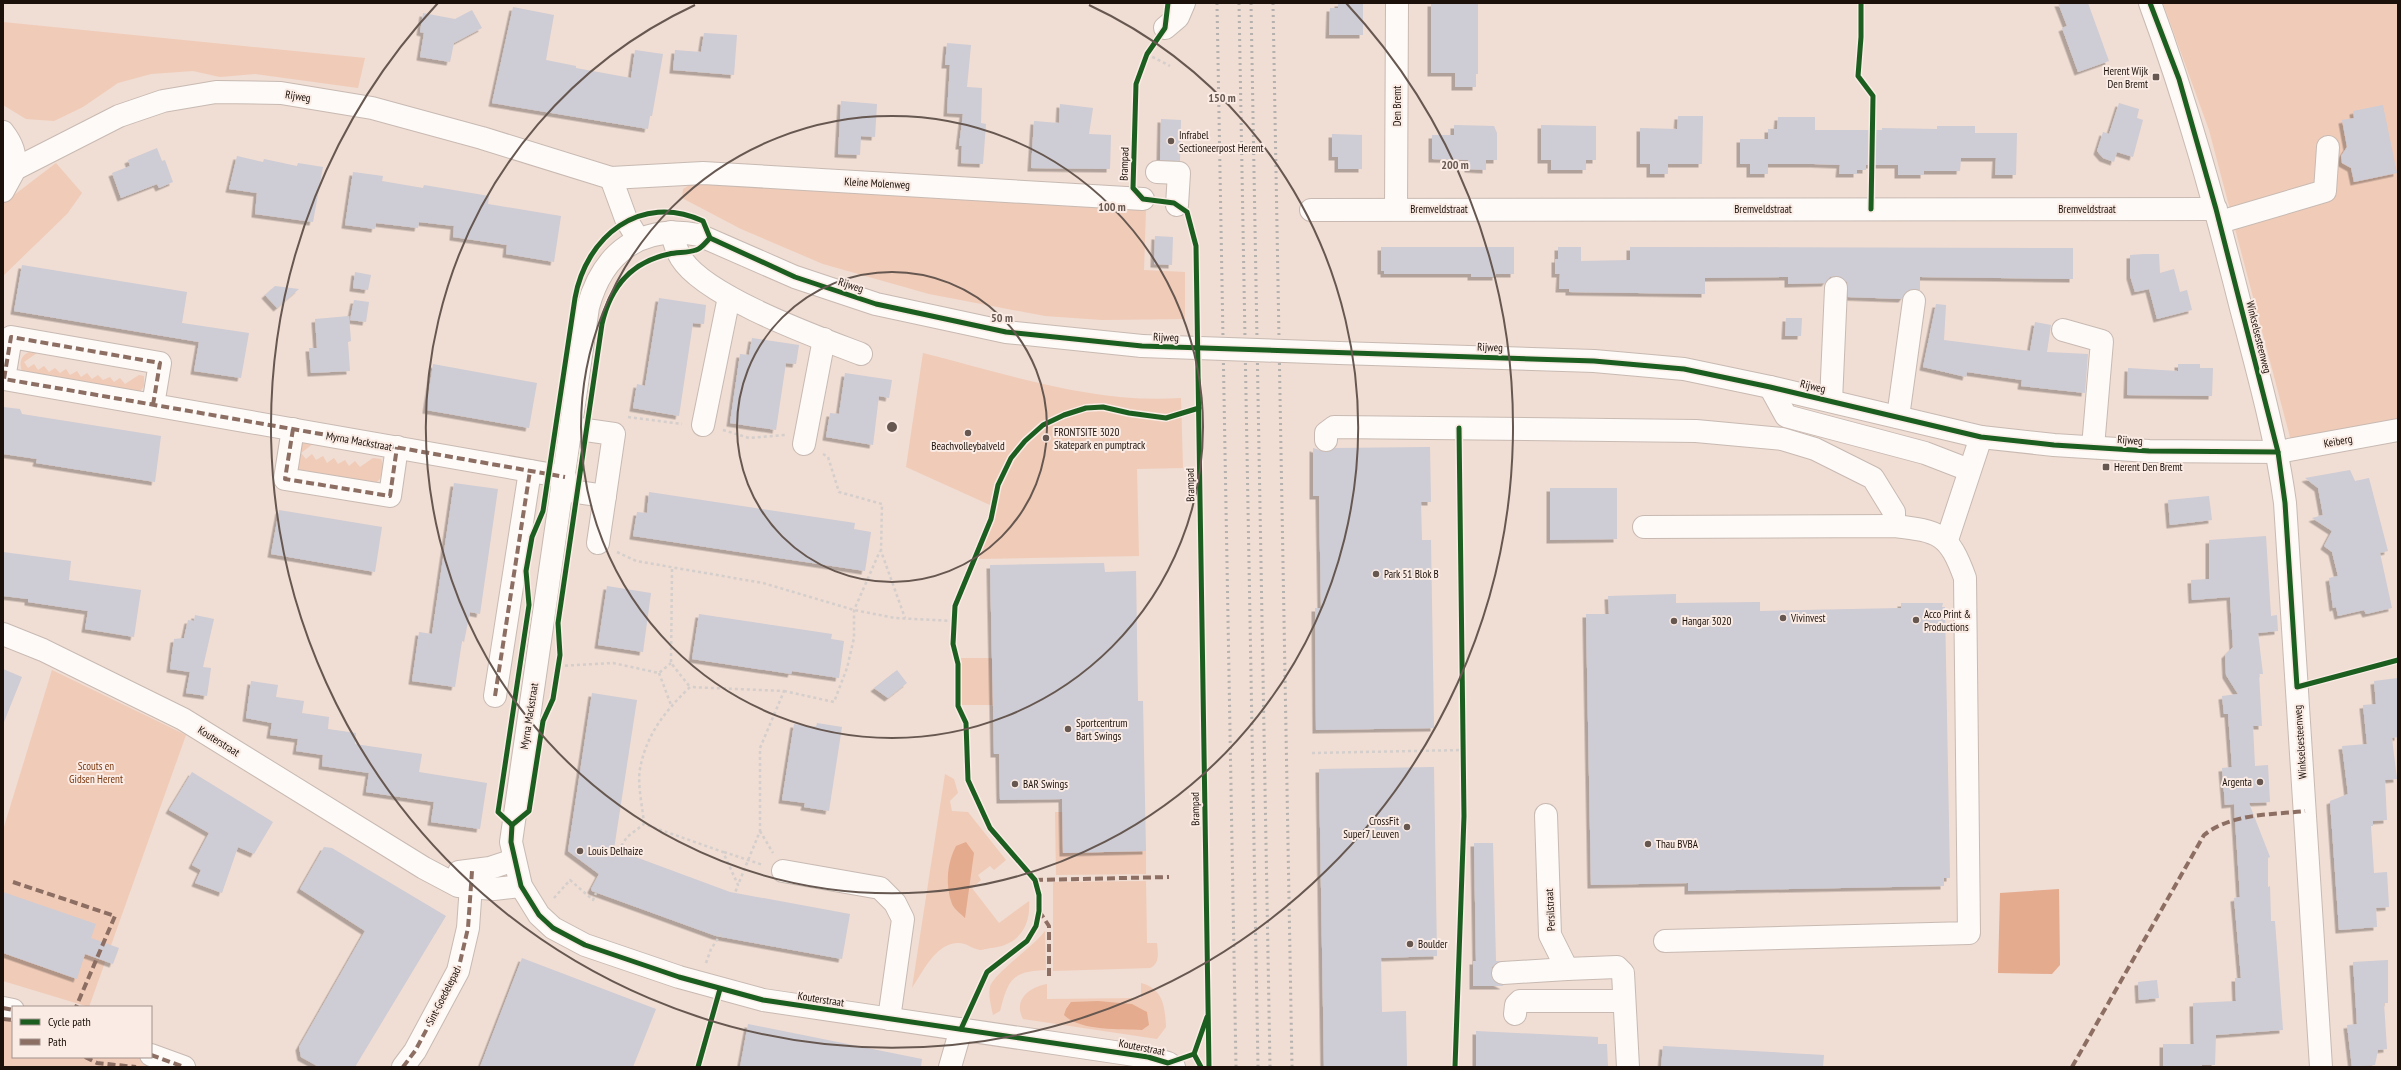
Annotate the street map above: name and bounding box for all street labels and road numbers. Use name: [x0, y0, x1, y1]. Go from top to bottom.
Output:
street label: Den Bremt: [1390, 86, 1404, 126]
street label: Rijweg: [284, 87, 312, 105]
street label: Brampad: [1116, 147, 1132, 181]
street label: Kleine Molenweg: [844, 174, 911, 192]
street label: Bremveldstraat: [1410, 202, 1468, 216]
street label: Bremveldstraat: [1734, 202, 1792, 216]
street label: Bremveldstraat: [2058, 202, 2116, 216]
street label: Rijweg: [837, 274, 866, 296]
street label: Winkselsesteenweg: [2243, 299, 2275, 375]
street label: Rijweg: [1153, 330, 1179, 344]
street label: Rijweg: [1477, 340, 1503, 354]
street label: Rijweg: [1799, 376, 1827, 396]
street label: Myrna Mackstraat: [325, 428, 393, 454]
street label: Rijweg: [2117, 432, 2144, 448]
street label: Keiberg: [2322, 432, 2354, 450]
street label: Brampad: [1183, 468, 1197, 502]
street label: Myrna Mackstraat: [517, 682, 541, 750]
street label: Winkselsesteenweg: [2290, 704, 2310, 779]
street label: Kouterstraat: [196, 723, 242, 759]
street label: Brampad: [1188, 792, 1202, 826]
street label: Persilstraat: [1542, 888, 1558, 932]
street label: Sint-Goedelepad: [422, 965, 464, 1027]
street label: Kouterstraat: [797, 988, 845, 1010]
street label: Kouterstraat: [1118, 1036, 1166, 1058]

